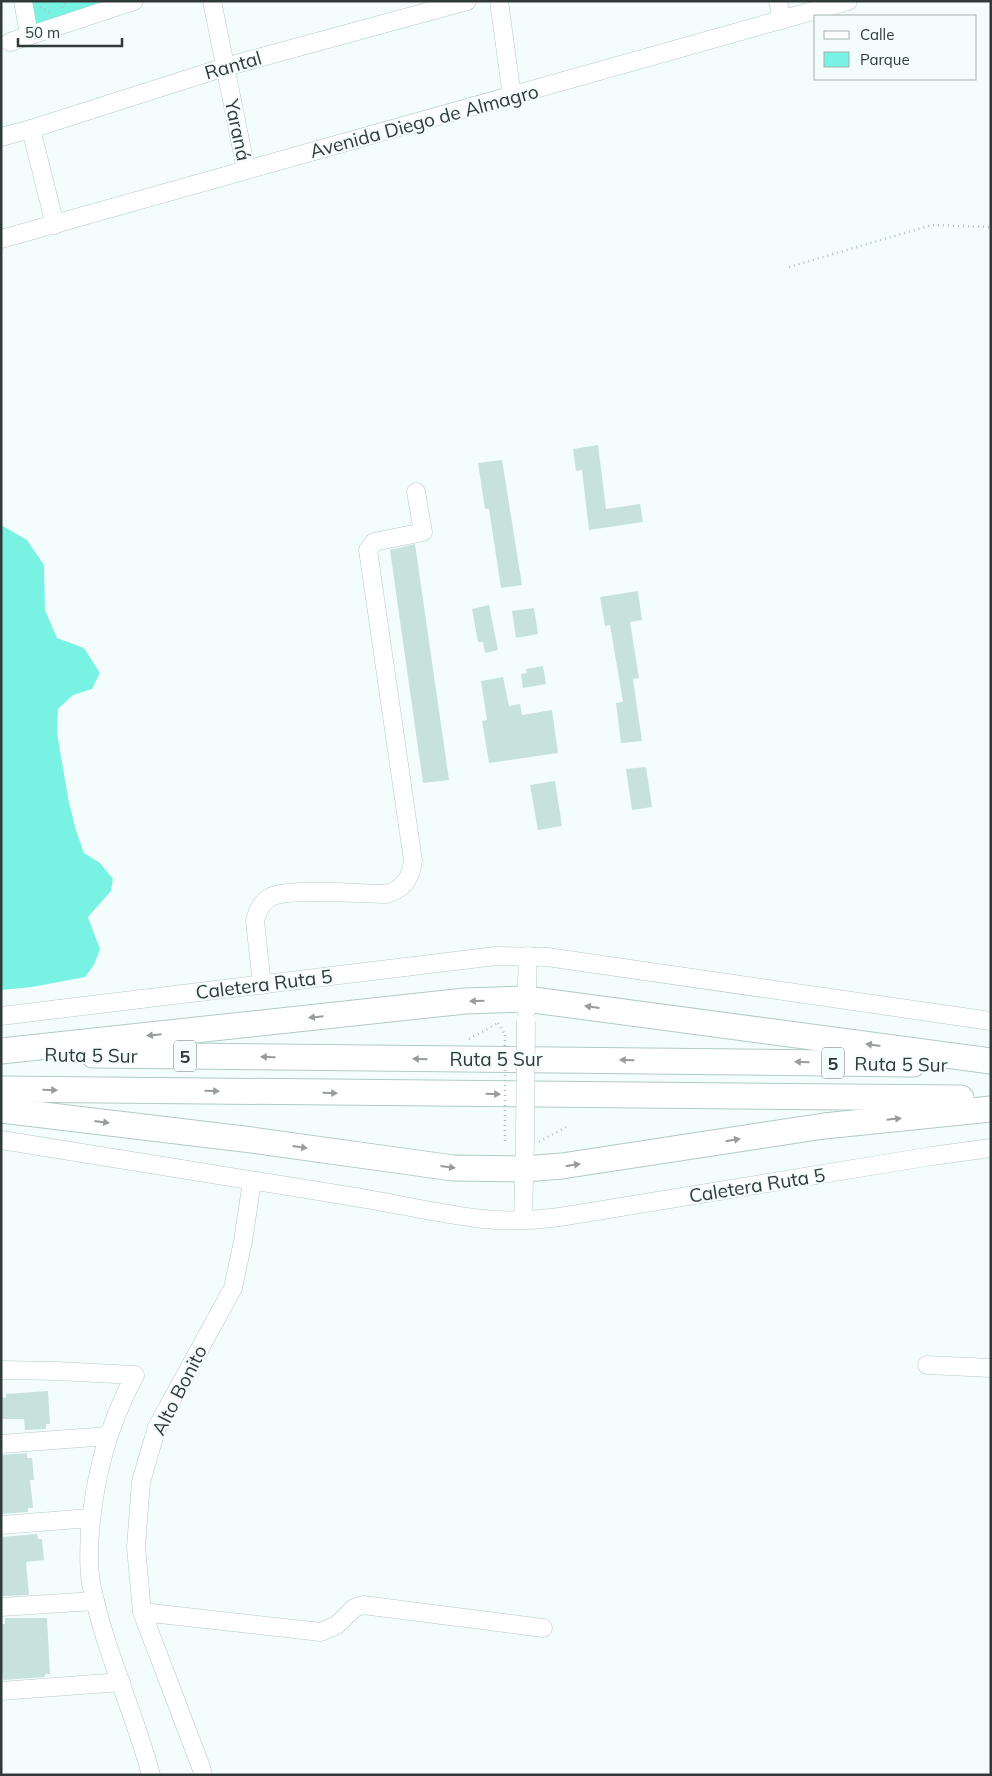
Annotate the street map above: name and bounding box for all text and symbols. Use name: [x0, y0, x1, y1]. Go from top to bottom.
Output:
scale bar: [18, 15, 121, 47]
legend: [814, 15, 977, 80]
text: 50 m: [25, 23, 60, 42]
text: Calle: [860, 25, 894, 44]
street label: Rantal: [202, 45, 264, 85]
text: Parque: [860, 50, 910, 69]
street label: Avenida Diego de Almagro: [307, 79, 541, 163]
street label: Yaraná: [220, 96, 256, 163]
street label: Caletera Ruta 5: [194, 964, 334, 1004]
one-way arrow: [469, 997, 485, 1005]
one-way arrow: [584, 1003, 600, 1011]
one-way arrow: [308, 1013, 324, 1021]
one-way arrow: [146, 1031, 162, 1039]
road number: 5: [174, 1040, 196, 1072]
one-way arrow: [865, 1041, 881, 1049]
street label: Ruta 5 Sur: [44, 1042, 138, 1068]
street label: Ruta 5 Sur: [449, 1047, 543, 1071]
road number: 5: [822, 1048, 844, 1078]
street label: Ruta 5 Sur: [854, 1051, 948, 1077]
one-way arrow: [260, 1053, 276, 1061]
one-way arrow: [412, 1055, 428, 1063]
one-way arrow: [619, 1056, 635, 1064]
one-way arrow: [794, 1058, 810, 1066]
one-way arrow: [42, 1086, 58, 1094]
one-way arrow: [205, 1088, 221, 1096]
one-way arrow: [323, 1089, 339, 1097]
one-way arrow: [485, 1090, 501, 1098]
one-way arrow: [887, 1115, 903, 1123]
one-way arrow: [94, 1118, 110, 1126]
one-way arrow: [725, 1136, 741, 1144]
one-way arrow: [292, 1143, 308, 1151]
one-way arrow: [565, 1161, 581, 1169]
street label: Caletera Ruta 5: [687, 1162, 827, 1208]
one-way arrow: [440, 1163, 456, 1171]
street label: Alto Bonito: [146, 1341, 212, 1439]

